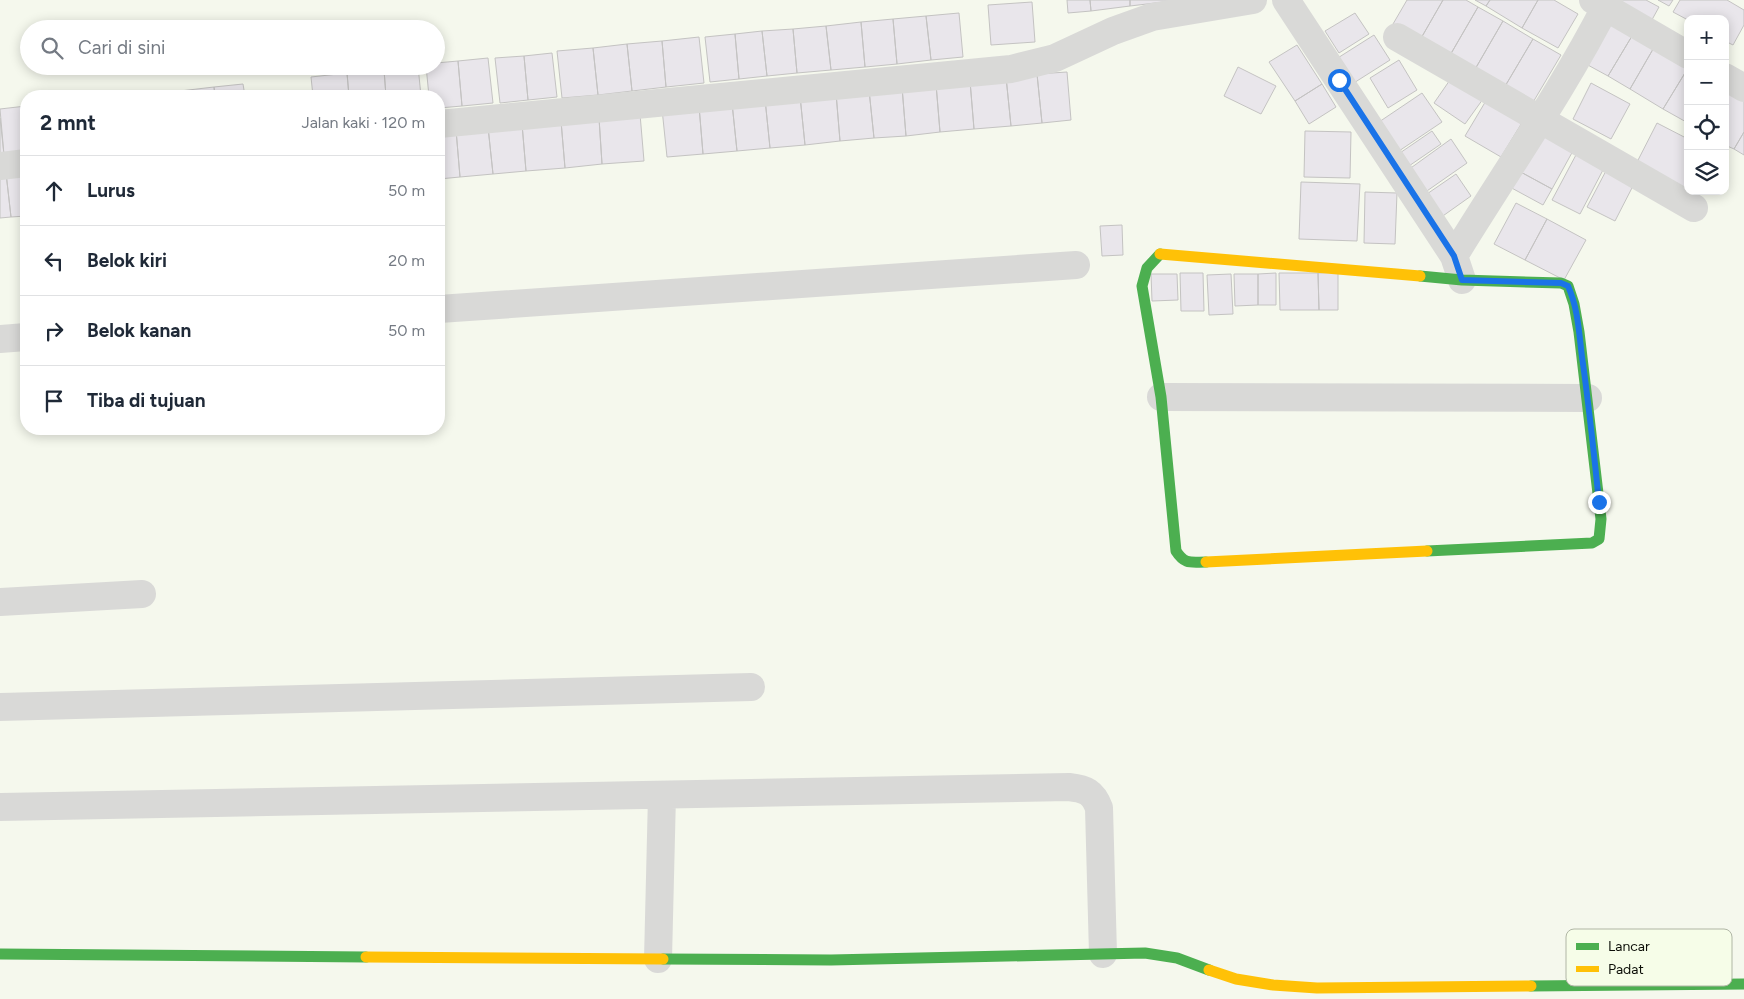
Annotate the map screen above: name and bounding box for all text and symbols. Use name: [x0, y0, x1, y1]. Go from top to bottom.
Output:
map controls: [1684, 15, 1729, 195]
button: +: [1684, 15, 1729, 60]
search box: [20, 20, 445, 75]
icon: search: [38, 34, 66, 62]
text: Cari di sini: [78, 36, 165, 59]
button: −: [1684, 60, 1729, 105]
route start: [1328, 69, 1351, 92]
button: locate: [1684, 105, 1729, 150]
text: 2 mnt: [40, 110, 96, 135]
text: Jalan kaki · 120 m: [301, 113, 425, 132]
button: layers: [1684, 150, 1729, 195]
icon: ahead: [40, 177, 68, 205]
text: Lurus: [87, 179, 135, 202]
text: 50 m: [388, 181, 425, 200]
icon: left: [40, 247, 68, 275]
text: Belok kiri: [87, 249, 167, 272]
text: 20 m: [388, 251, 425, 270]
icon: right: [40, 317, 68, 345]
text: Belok kanan: [87, 319, 191, 342]
text: 50 m: [388, 321, 425, 340]
icon: arrive: [40, 387, 68, 415]
text: Tiba di tujuan: [87, 389, 206, 412]
route end: [1588, 491, 1611, 514]
legend: [1566, 929, 1732, 986]
text: Lancar: [1608, 938, 1650, 955]
text: Padat: [1608, 961, 1644, 978]

